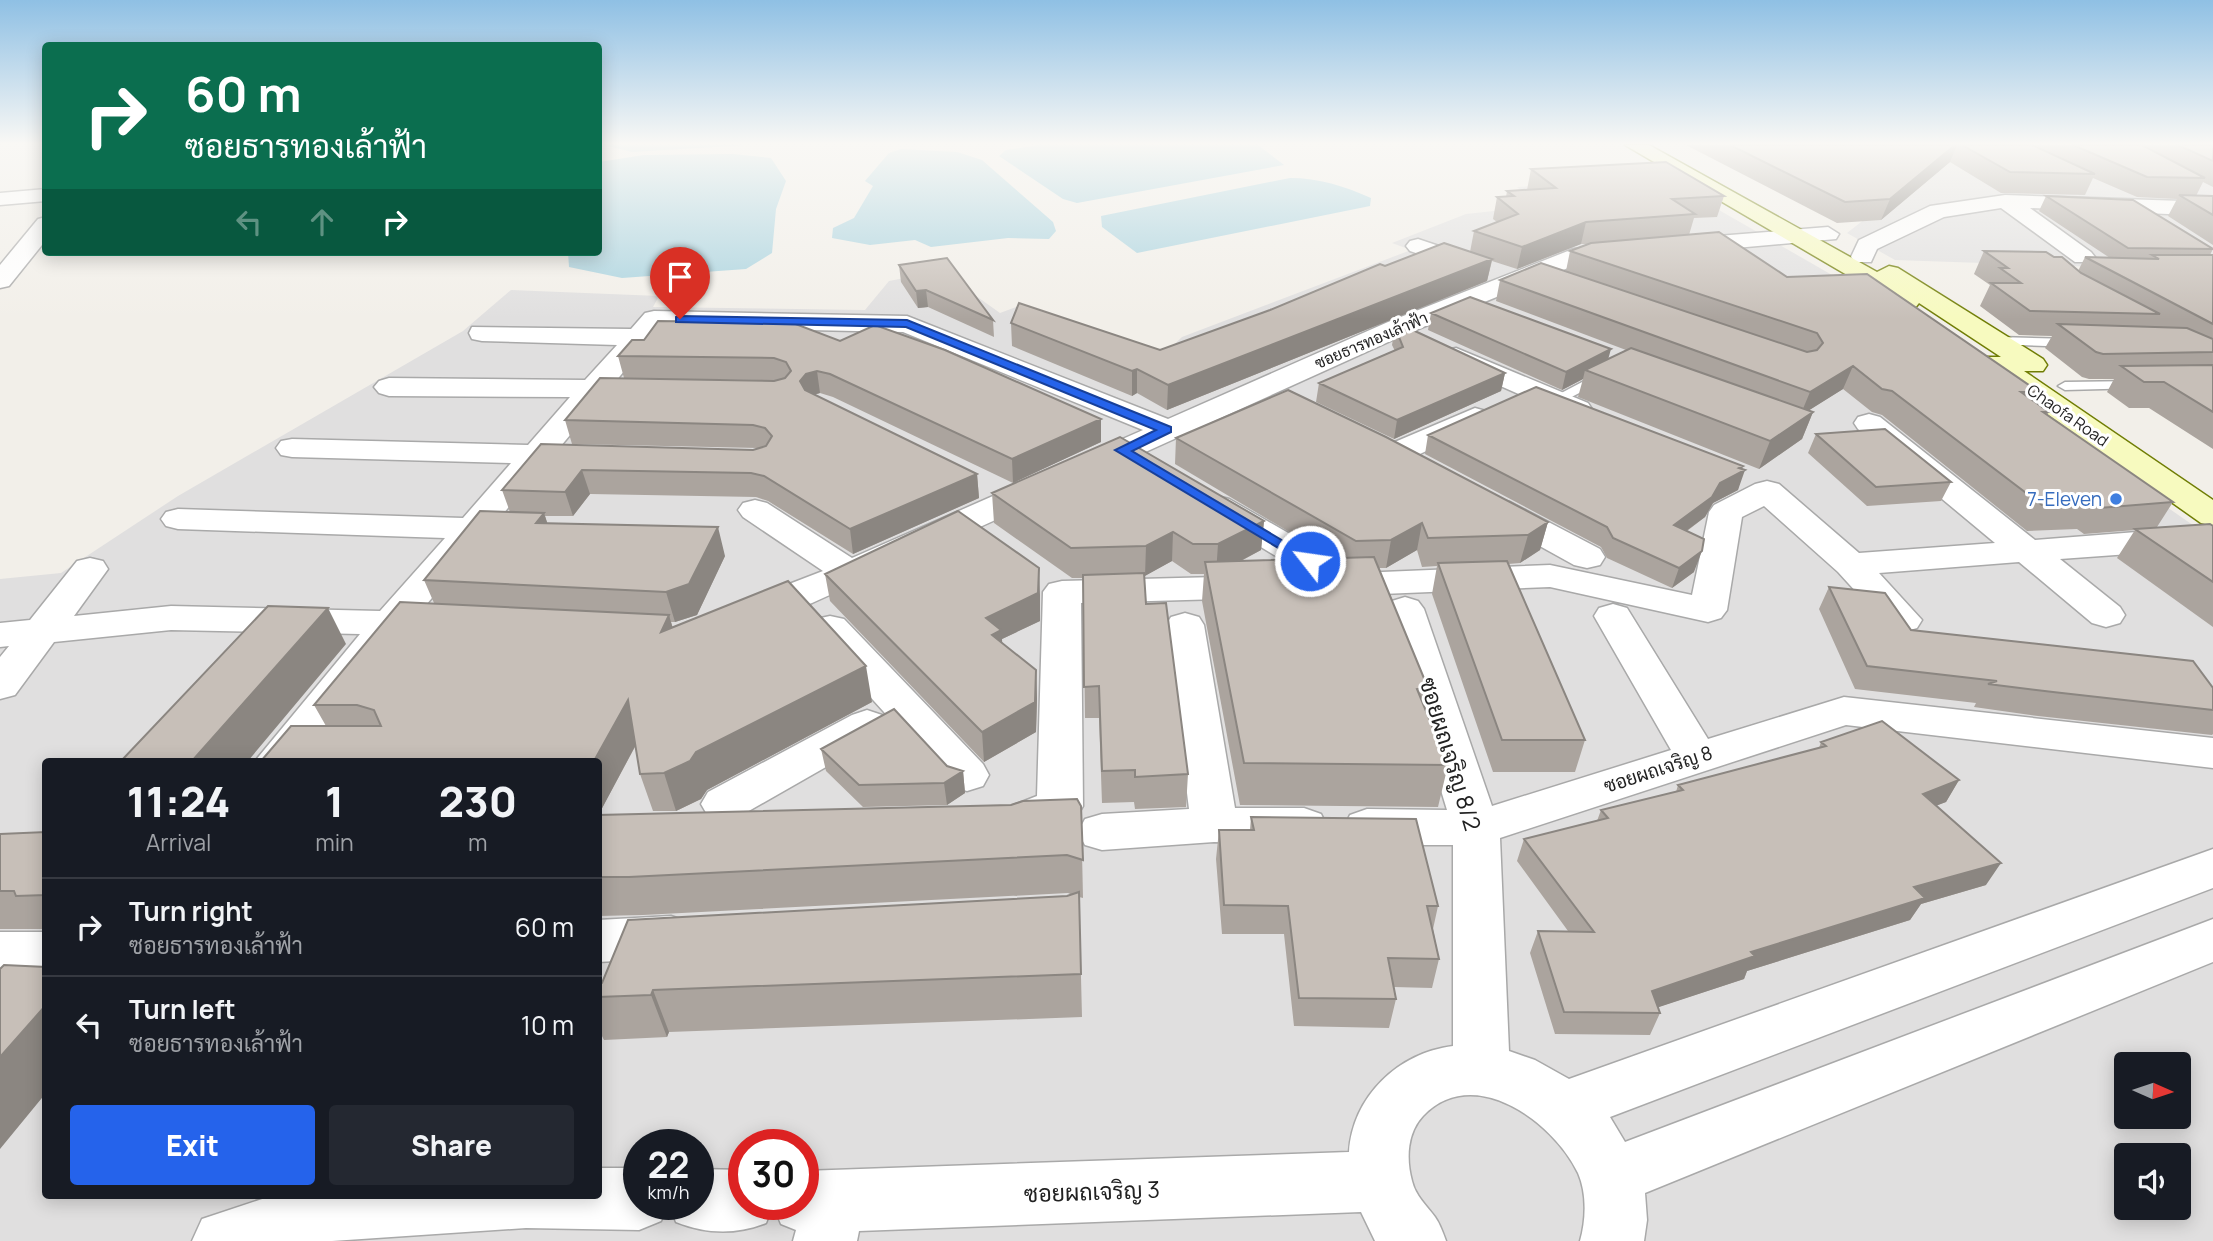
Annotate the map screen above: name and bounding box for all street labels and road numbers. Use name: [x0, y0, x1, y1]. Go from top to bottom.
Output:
street label: ซอยธารทองเล้าฟ้า: [1311, 306, 1431, 374]
street label: Chaofa Road: [2023, 379, 2113, 451]
street label: ซอยผถเจริญ 8/2: [1412, 673, 1489, 834]
street label: ซอยผถเจริญ 8: [1600, 739, 1716, 799]
street label: ซอยผถเจริญ 3: [1023, 1173, 1160, 1209]

